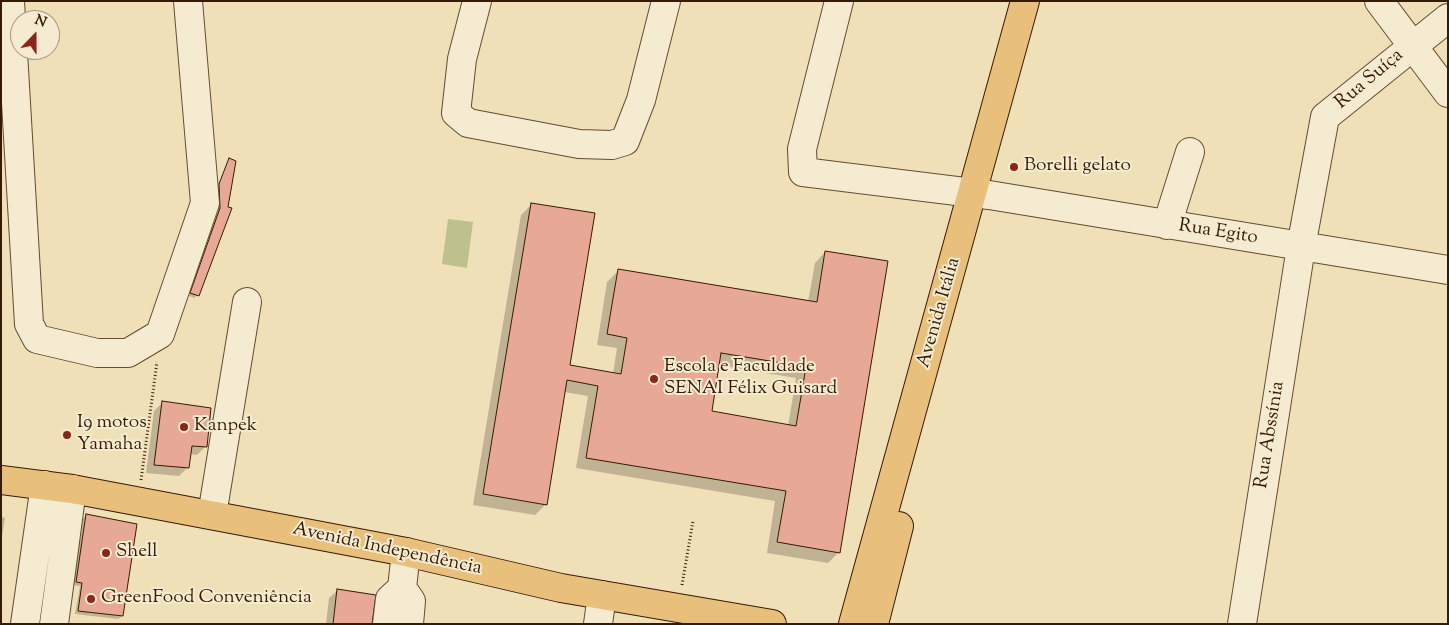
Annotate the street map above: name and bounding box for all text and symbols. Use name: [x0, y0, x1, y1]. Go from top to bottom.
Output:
north arrow: [10, 10, 60, 60]
text: N: [31, 11, 49, 33]
street label: Rua Suíça: [1331, 45, 1409, 115]
place label: Borelli gelato: [1024, 156, 1131, 178]
marker: Borelli gelato: [1008, 161, 1020, 173]
street label: Rua Egito: [1177, 216, 1259, 250]
street label: Avenida Itália: [913, 255, 967, 371]
place label: Escola e Faculdade SENAI Félix Guisard: [664, 357, 837, 401]
marker: Escola e Faculdade SENAI Félix Guisard: [648, 373, 660, 385]
street label: Rua Abssínia: [1251, 380, 1291, 490]
place label: I9 motos Yamaha: [77, 413, 147, 457]
place label: Kanpek: [194, 416, 257, 438]
marker: Kanpek: [178, 421, 190, 433]
marker: I9 motos Yamaha: [61, 429, 73, 441]
street label: Avenida Independência: [290, 519, 484, 581]
place label: Shell: [116, 542, 158, 564]
marker: Shell: [100, 547, 112, 559]
place label: GreenFood Conveniência: [101, 588, 312, 610]
marker: GreenFood Conveniência: [85, 593, 97, 605]

